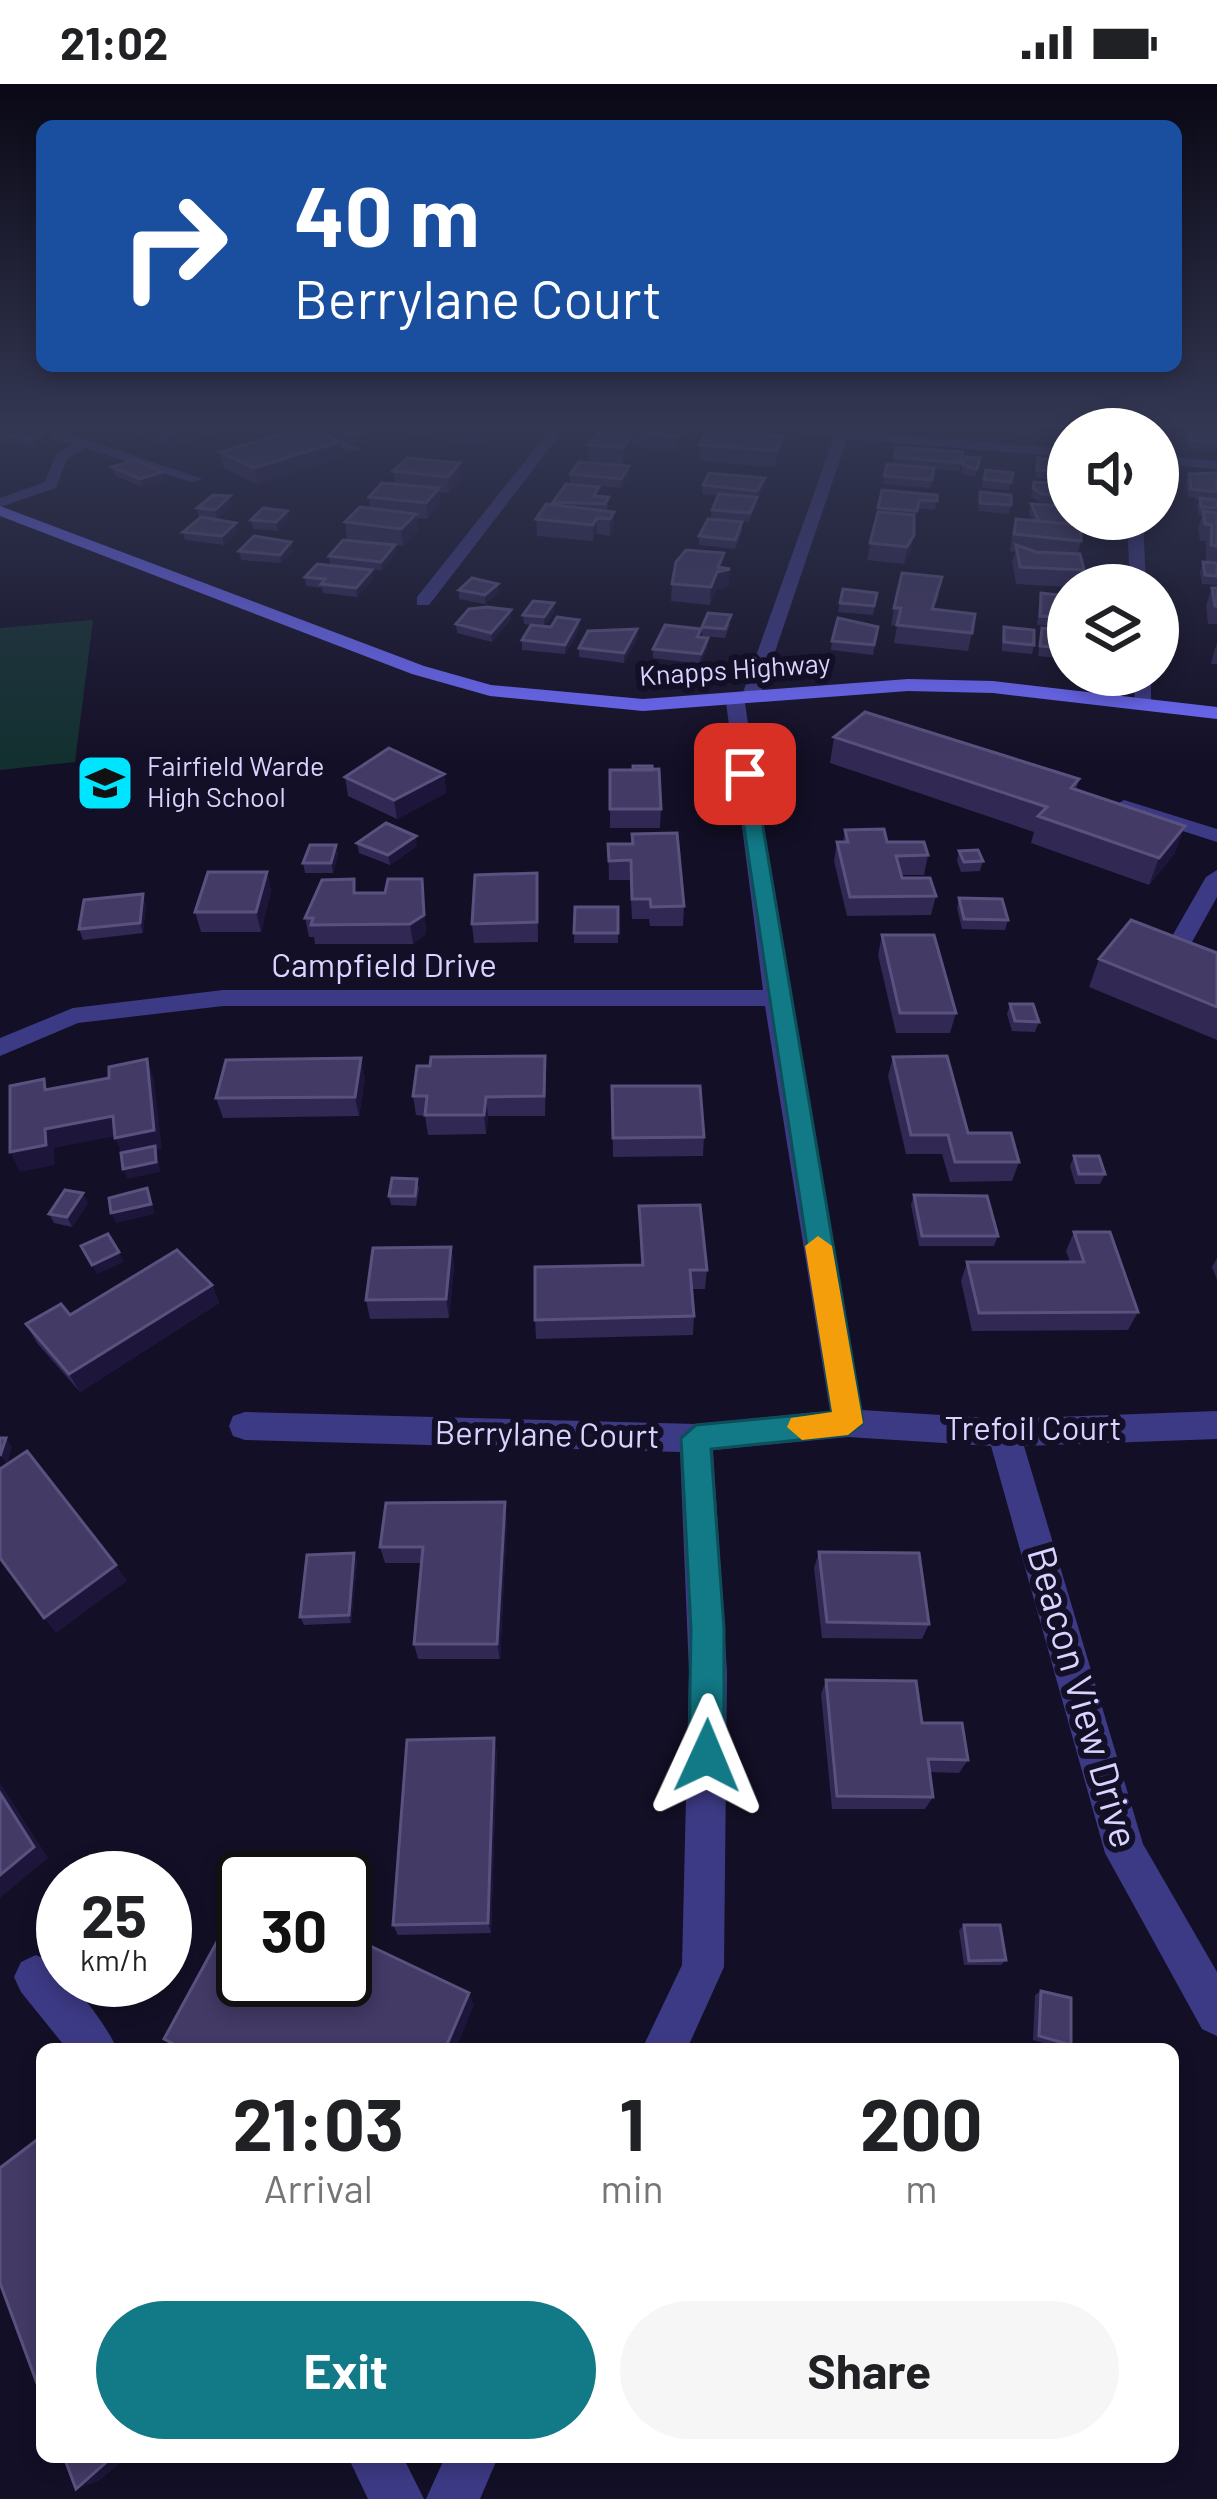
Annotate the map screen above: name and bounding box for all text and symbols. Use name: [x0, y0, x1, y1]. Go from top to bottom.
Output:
text: 21:02: [60, 15, 168, 69]
text: 40 m: [294, 163, 480, 264]
icon: right: [96, 168, 252, 324]
text: Berrylane Court: [294, 265, 662, 330]
map controls: [1047, 408, 1179, 696]
button: sound: [1047, 408, 1179, 540]
button: layers: [1047, 564, 1179, 696]
street label: Knapps Highway: [638, 645, 832, 691]
pin: [694, 723, 796, 825]
icon: arrive: [712, 741, 778, 807]
place label: Fairfield Warde High School: [147, 749, 324, 812]
school or university icon: Fairfield Warde High School: [74, 752, 136, 814]
street label: Campfield Drive: [271, 944, 497, 984]
street label: Trefoil Court: [944, 1407, 1122, 1447]
street label: Berrylane Court: [434, 1411, 660, 1455]
street label: Beacon View Drive: [1019, 1541, 1150, 1853]
position arrow: [644, 1693, 770, 1819]
speed limit sign: 30: [216, 1851, 372, 2007]
text: 25: [81, 1878, 147, 1950]
text: km/h: [80, 1941, 148, 1977]
text: 21:03: [232, 2079, 404, 2165]
text: 1: [619, 2079, 645, 2165]
text: 200: [860, 2079, 983, 2165]
text: Arrival: [264, 2164, 373, 2211]
text: min: [600, 2164, 664, 2211]
text: m: [905, 2164, 937, 2211]
button: Exit: [96, 2301, 596, 2439]
button: Share: [620, 2301, 1119, 2439]

